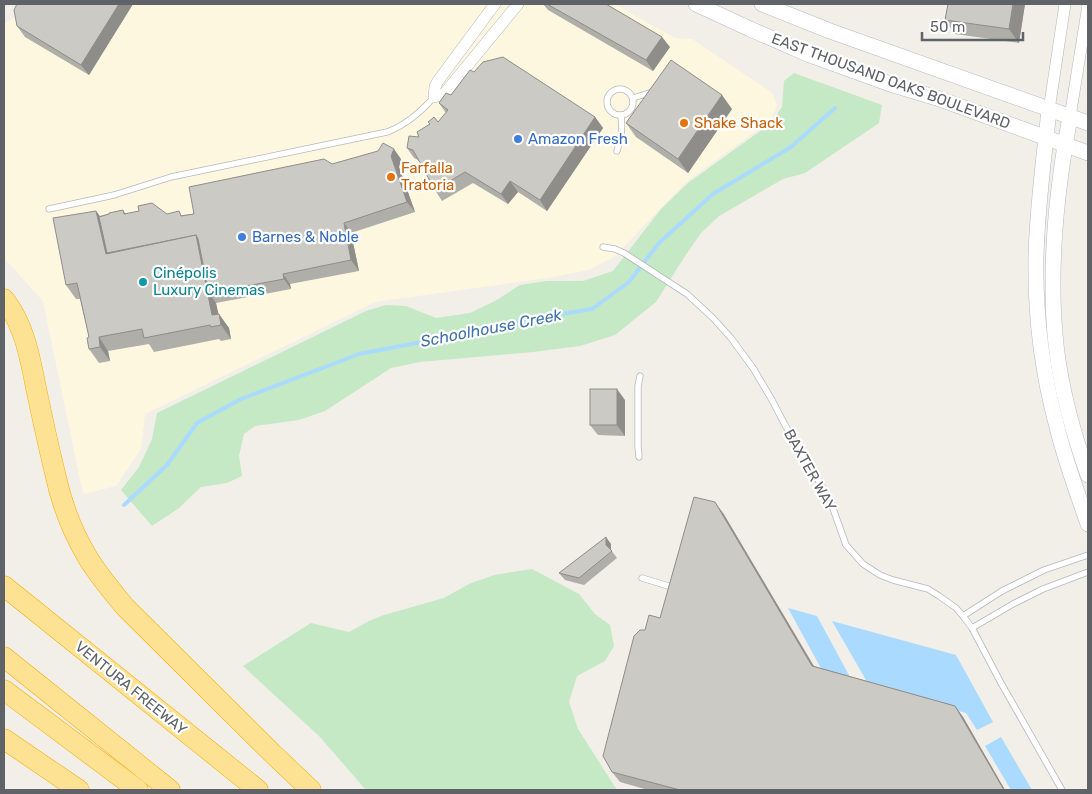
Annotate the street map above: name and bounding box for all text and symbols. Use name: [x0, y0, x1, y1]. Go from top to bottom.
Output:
scale bar: [922, 10, 1023, 42]
text: 50 m: [930, 18, 965, 36]
street label: EAST THOUSAND OAKS BOULEVARD: [769, 29, 1013, 133]
place label: Shake Shack: [694, 114, 783, 132]
marker: Shake Shack: [678, 117, 690, 129]
place label: Amazon Fresh: [528, 130, 628, 148]
marker: Amazon Fresh: [512, 133, 524, 145]
place label: Farfalla Tratoria: [401, 159, 454, 194]
marker: Farfalla Tratoria: [385, 171, 397, 183]
place label: Barnes & Noble: [252, 228, 359, 246]
marker: Barnes & Noble: [236, 231, 248, 243]
place label: Cinépolis Luxury Cinemas: [153, 264, 265, 299]
marker: Cinépolis Luxury Cinemas: [137, 276, 149, 288]
water label: Schoolhouse Creek: [419, 305, 564, 351]
street label: BAXTER WAY: [780, 426, 840, 514]
street label: VENTURA FREEWAY: [71, 637, 191, 739]

